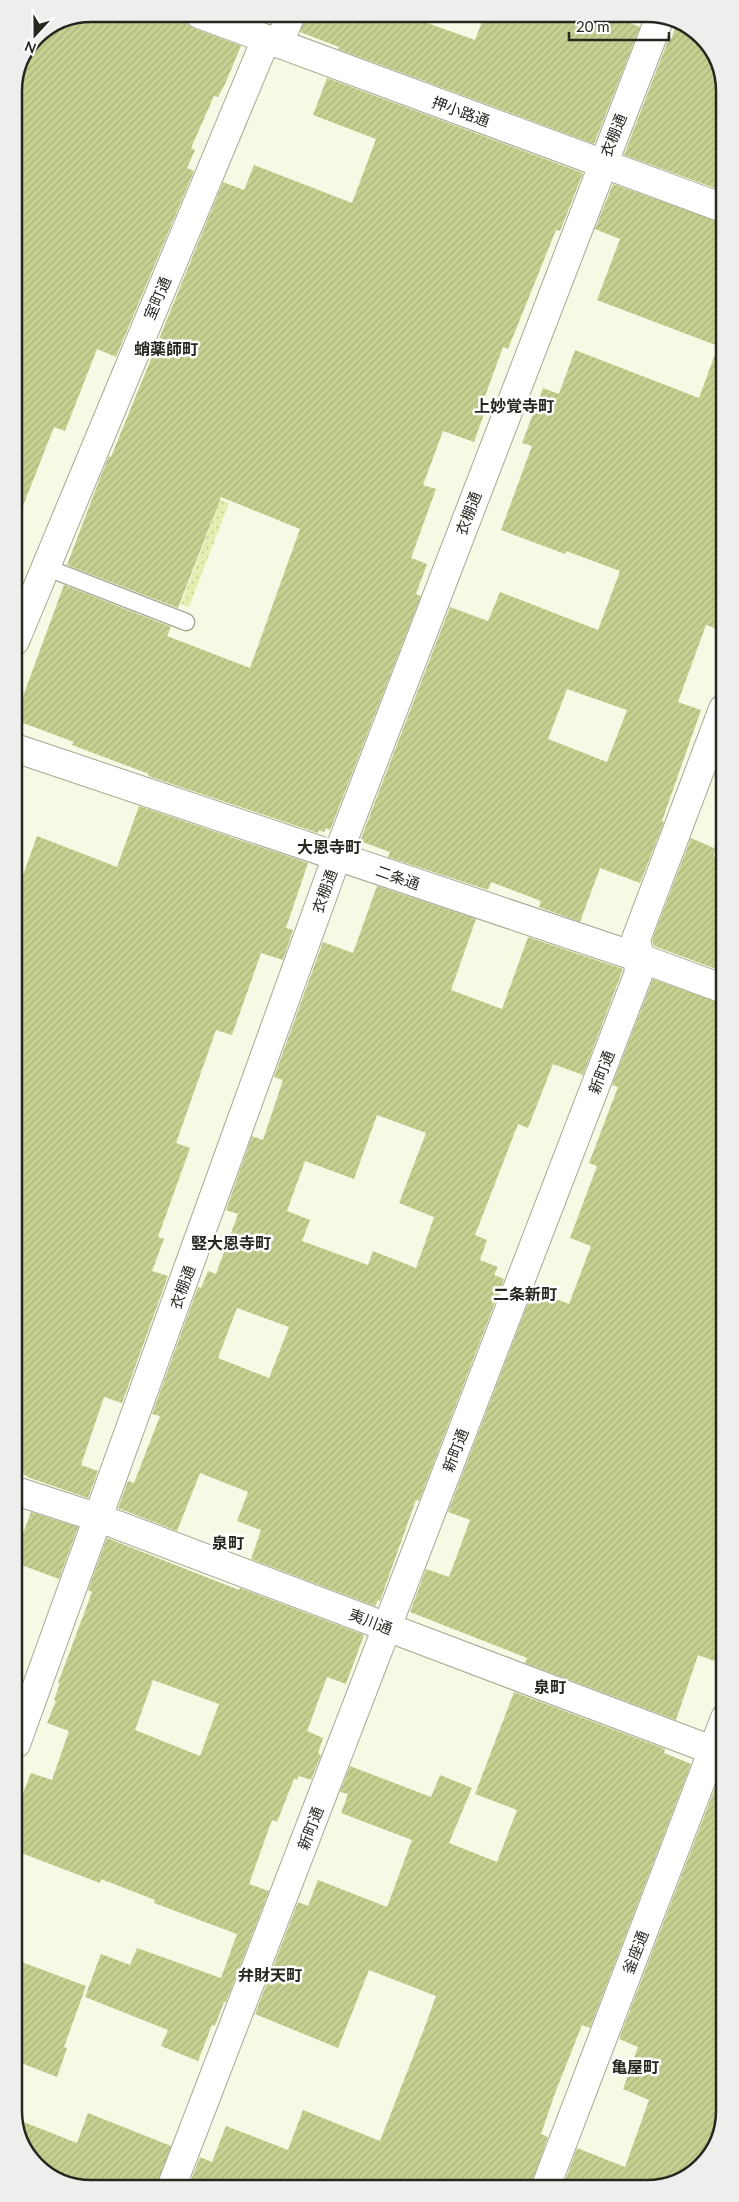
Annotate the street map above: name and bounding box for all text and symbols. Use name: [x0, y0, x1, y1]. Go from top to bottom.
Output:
north arrow: [10, 10, 60, 60]
scale bar: [569, 10, 669, 42]
text: 20 m: [576, 17, 610, 35]
text: N: [22, 38, 38, 57]
street label: 押小路通: [430, 92, 492, 130]
street label: 衣棚通: [596, 111, 630, 159]
street label: 室町通: [140, 274, 174, 322]
district label: 蛸薬師町: [134, 339, 198, 358]
district label: 上妙覚寺町: [474, 396, 554, 415]
street label: 衣棚通: [452, 489, 484, 537]
district label: 大恩寺町: [297, 837, 361, 856]
street label: 二条通: [374, 861, 422, 893]
street label: 衣棚通: [308, 867, 340, 915]
street label: 新町通: [585, 1048, 617, 1096]
district label: 竪大恩寺町: [191, 1233, 271, 1252]
street label: 衣棚通: [166, 1263, 198, 1311]
district label: 二条新町: [493, 1284, 557, 1303]
street label: 新町通: [439, 1426, 471, 1474]
district label: 泉町: [212, 1533, 244, 1552]
street label: 夷川通: [347, 1605, 395, 1637]
district label: 泉町: [534, 1677, 566, 1696]
street label: 新町通: [294, 1804, 326, 1852]
street label: 釜座通: [619, 1928, 651, 1976]
district label: 弁財天町: [238, 1965, 302, 1984]
district label: 亀屋町: [611, 2057, 659, 2076]

